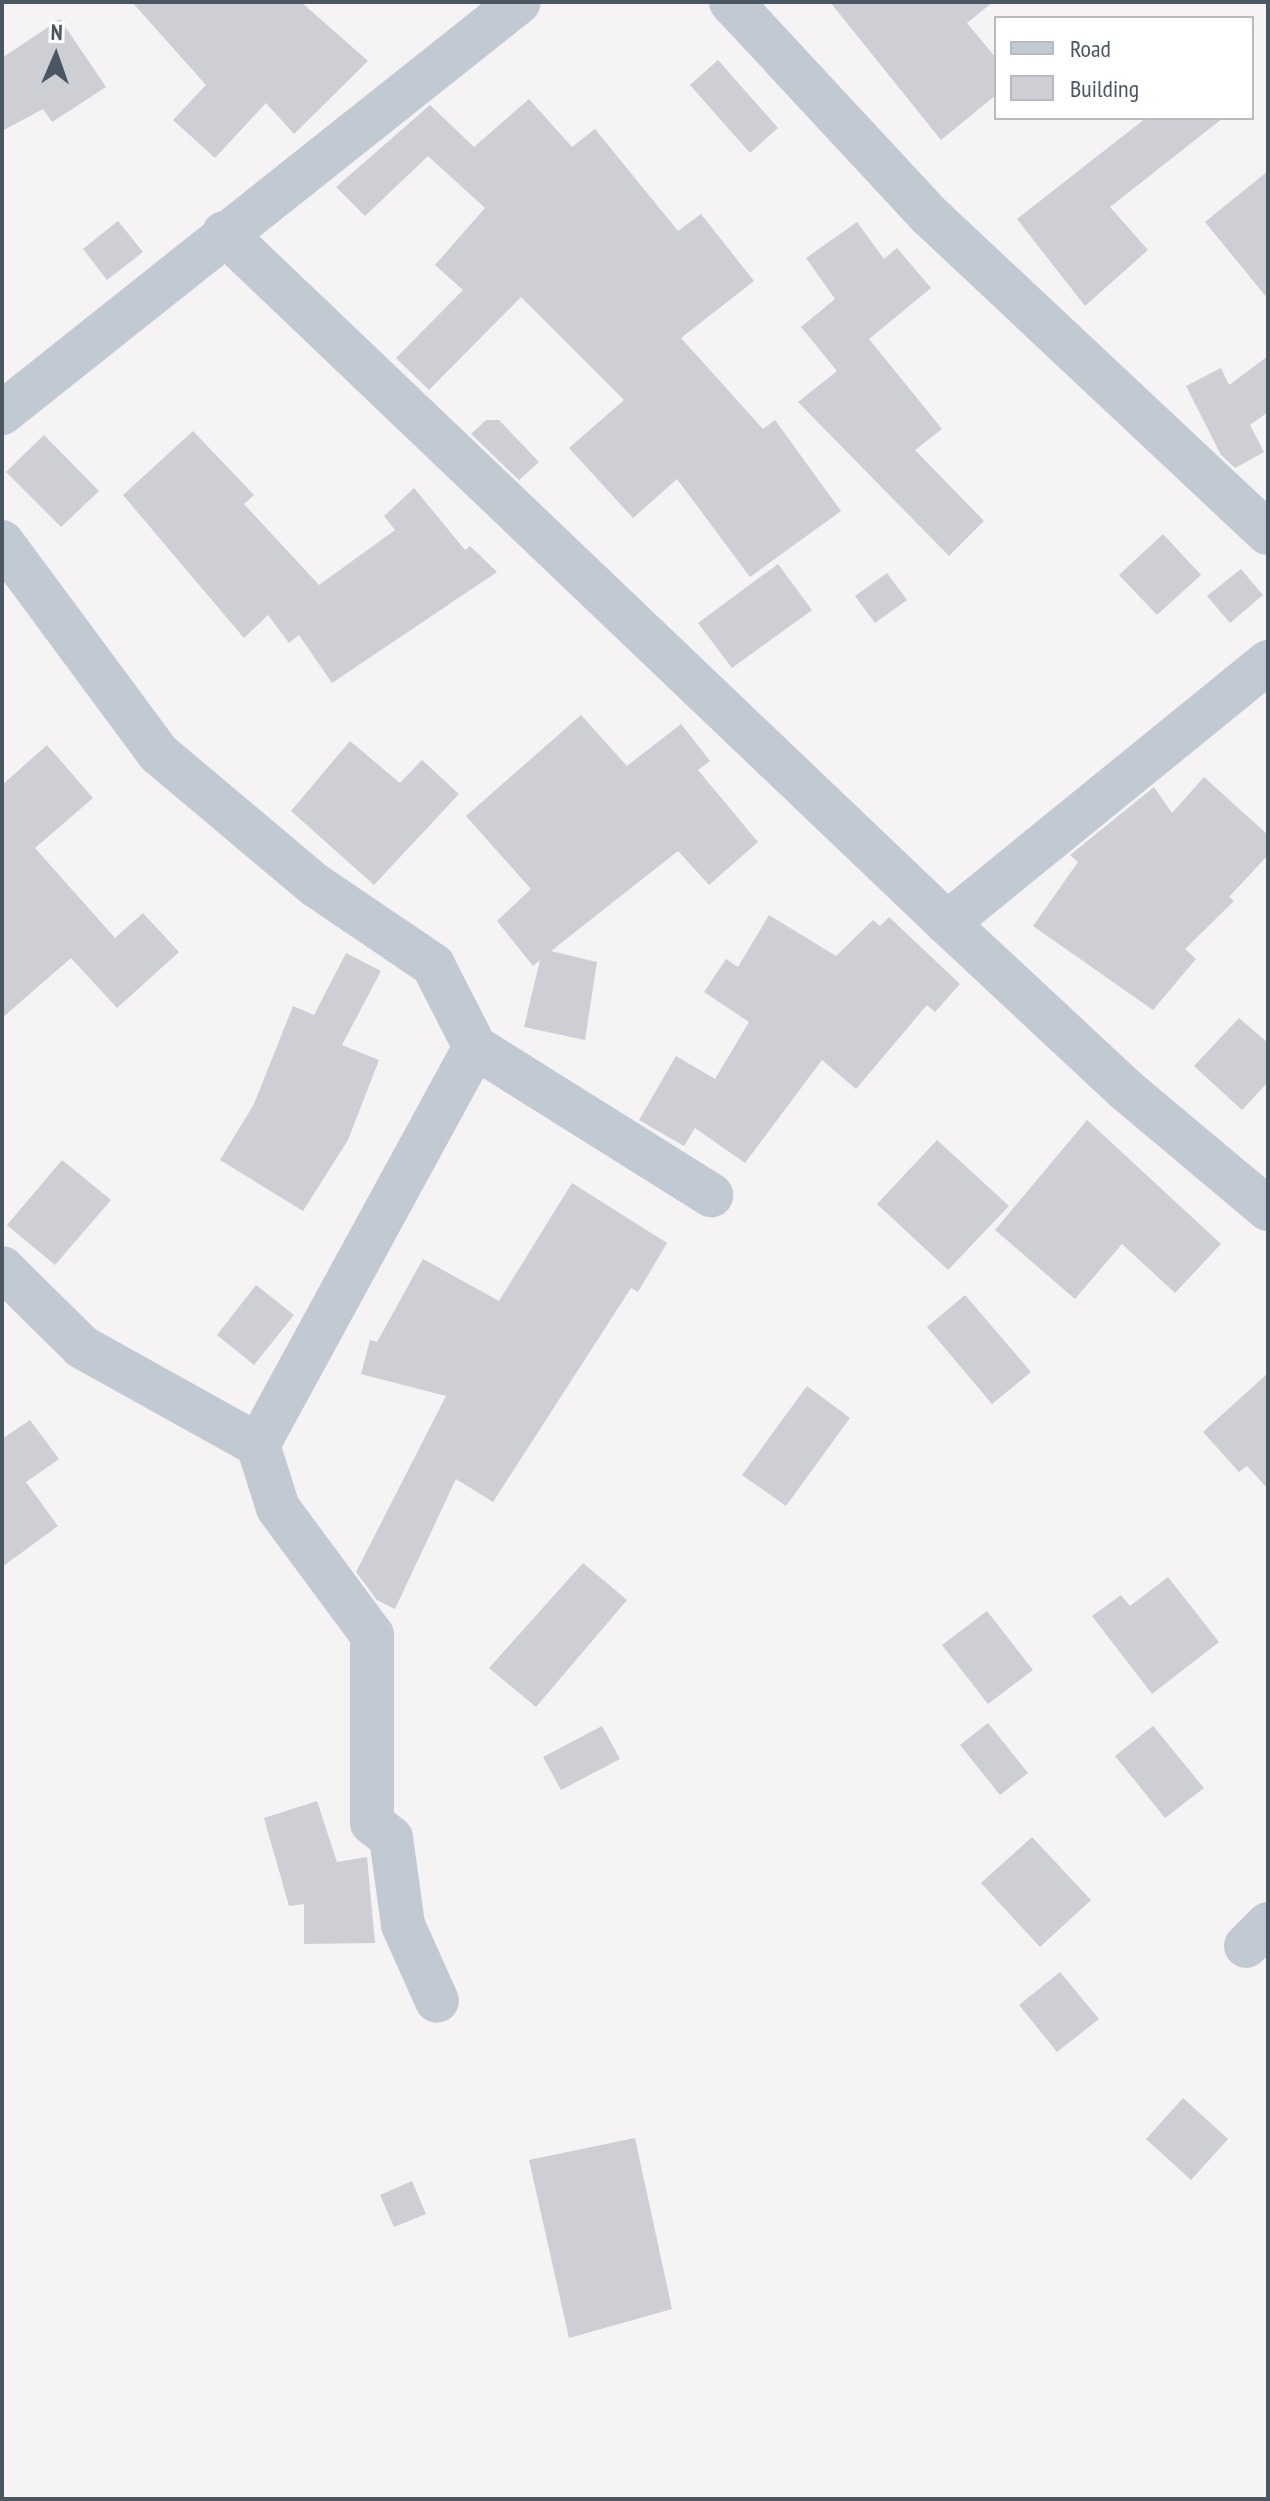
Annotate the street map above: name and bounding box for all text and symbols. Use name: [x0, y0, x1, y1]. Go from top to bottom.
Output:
north arrow: [16, 16, 96, 96]
legend: [994, 16, 1254, 120]
text: N: [50, 18, 63, 46]
text: Road: [1070, 33, 1111, 64]
text: Building: [1070, 73, 1139, 104]

